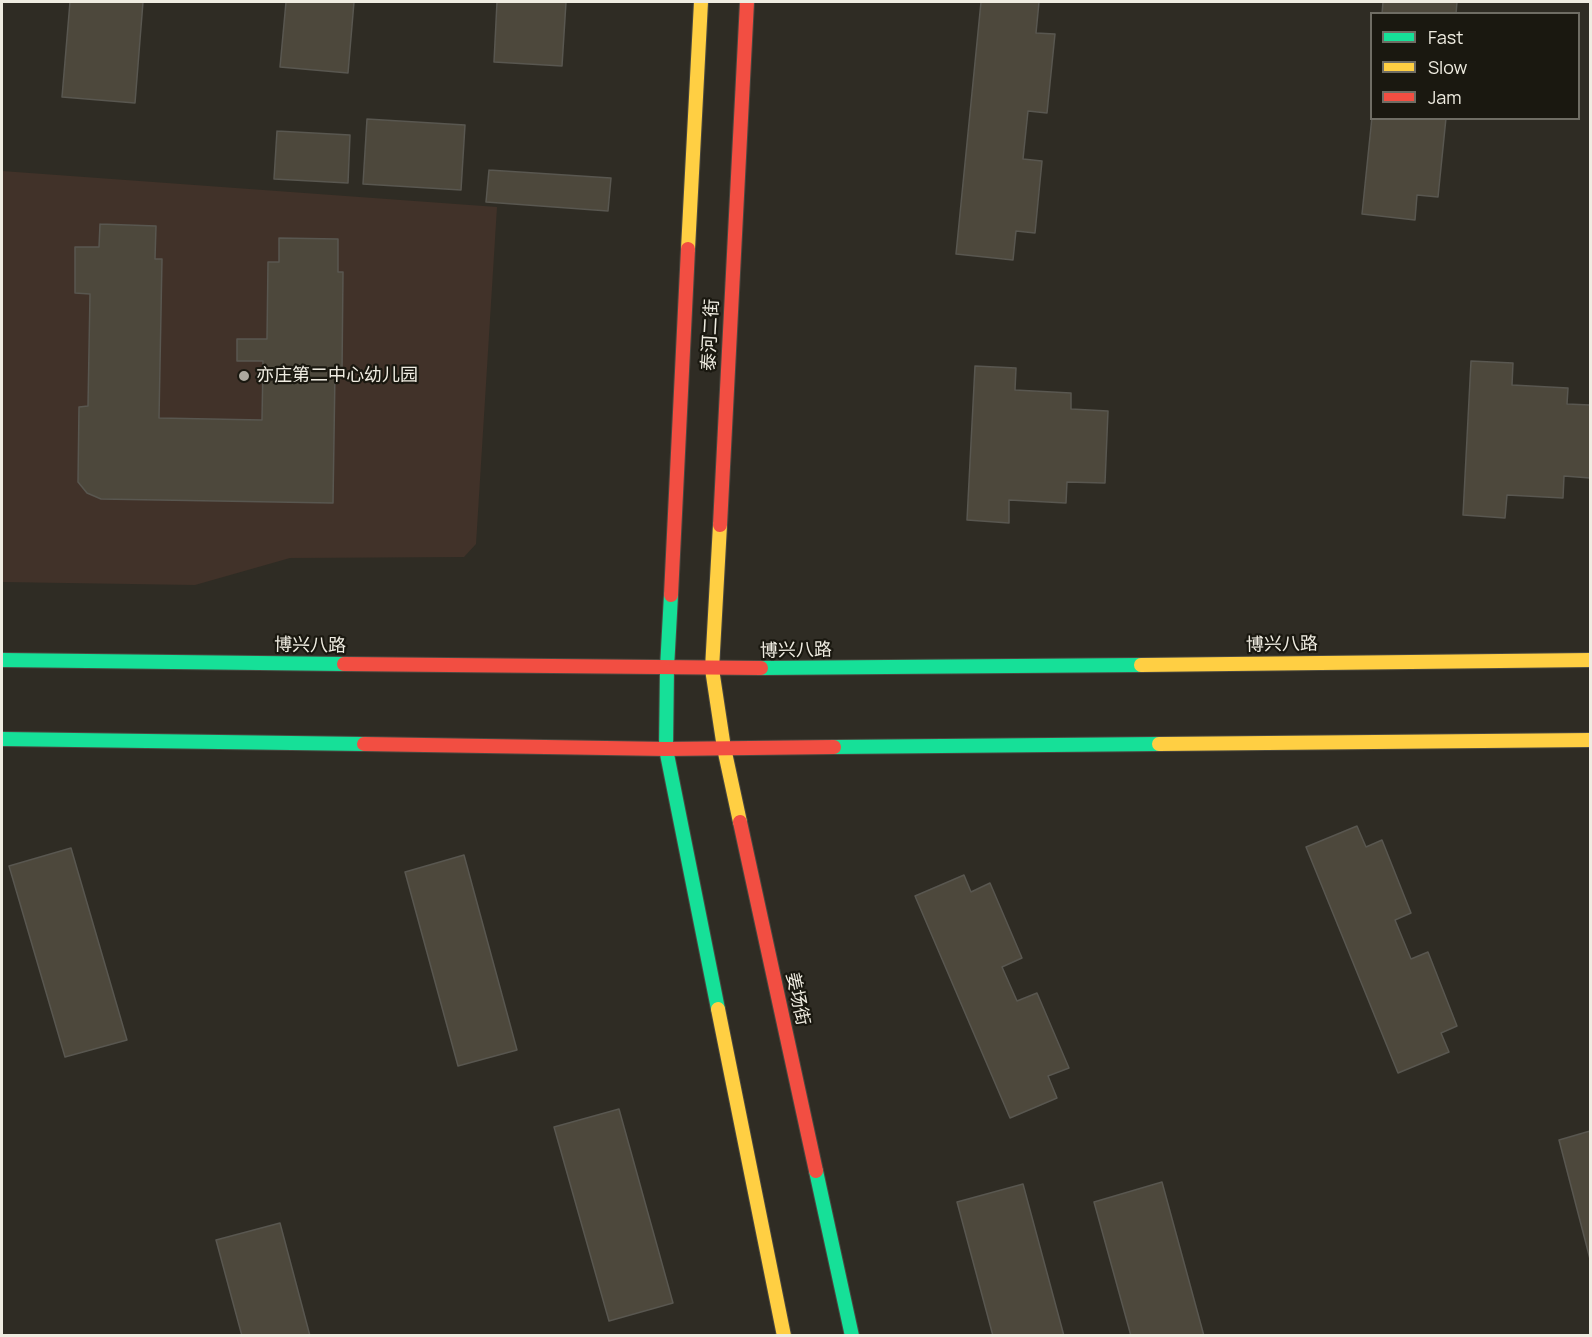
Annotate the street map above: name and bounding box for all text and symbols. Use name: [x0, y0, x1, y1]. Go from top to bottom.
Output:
legend: [1370, 12, 1580, 120]
text: Fast: [1428, 25, 1463, 49]
text: Slow: [1428, 55, 1467, 79]
text: Jam: [1428, 85, 1462, 109]
street label: 泰河二街: [698, 298, 724, 372]
place label: 亦庄第二中心幼儿园: [256, 365, 418, 387]
marker: 亦庄第二中心幼儿园: [237, 369, 251, 383]
street label: 博兴八路: [1246, 634, 1318, 656]
street label: 博兴八路: [274, 635, 346, 657]
street label: 博兴八路: [760, 640, 832, 662]
street label: 姜场街: [781, 970, 813, 1028]

